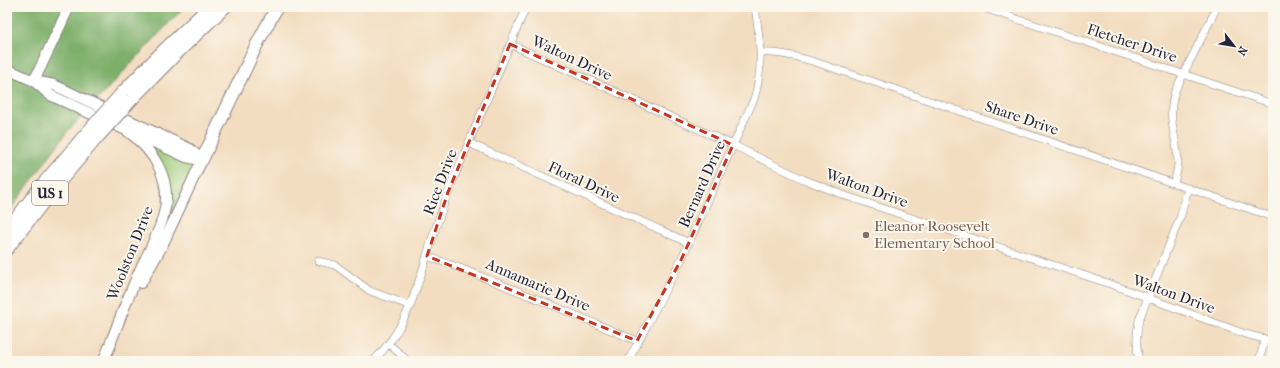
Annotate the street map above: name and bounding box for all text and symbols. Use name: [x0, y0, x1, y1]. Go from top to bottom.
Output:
street label: Fletcher Drive: [1085, 20, 1180, 66]
north arrow: [1214, 26, 1254, 66]
street label: Walton Drive: [528, 31, 615, 85]
text: N: [1234, 44, 1250, 58]
street label: Share Drive: [983, 97, 1062, 139]
street label: Bernard Drive: [675, 137, 729, 230]
street label: Rice Drive: [419, 146, 461, 217]
street label: Floral Drive: [545, 158, 623, 207]
street label: Walton Drive: [823, 164, 911, 211]
road number: US 1: [32, 181, 68, 205]
street label: Woolston Drive: [103, 203, 157, 304]
place label: Eleanor Roosevelt Elementary School: [874, 217, 995, 252]
marker: Eleanor Roosevelt Elementary School: [861, 230, 871, 240]
street label: Annamarie Drive: [482, 255, 593, 315]
street label: Walton Drive: [1130, 270, 1218, 317]

